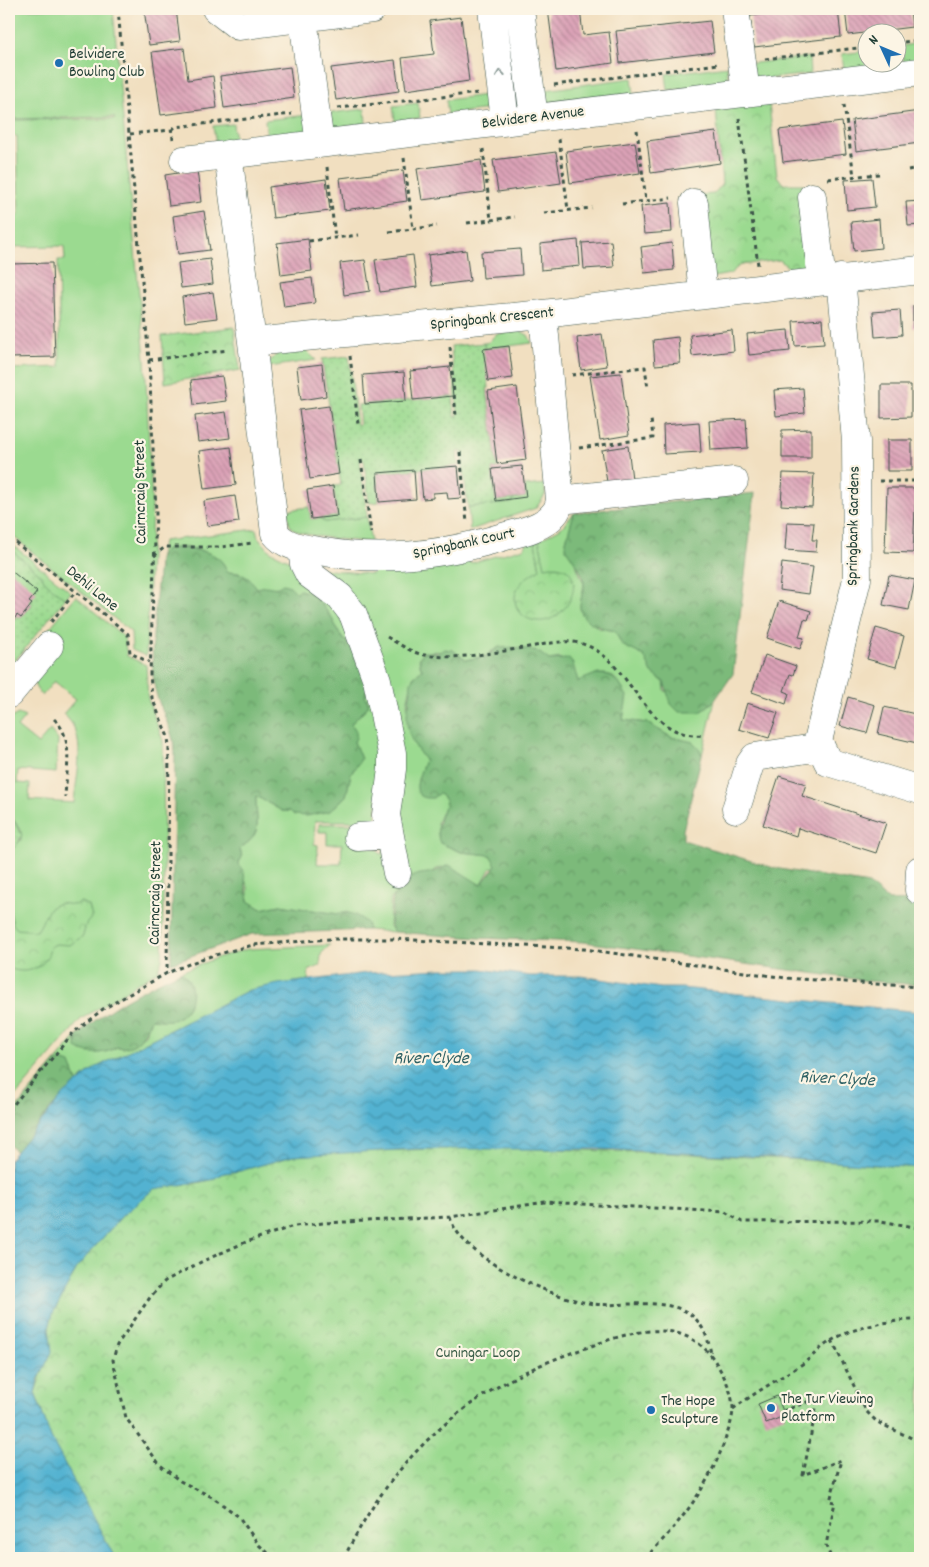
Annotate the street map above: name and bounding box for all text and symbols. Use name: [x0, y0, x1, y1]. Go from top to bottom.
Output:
north arrow: [856, 22, 906, 72]
text: N: [864, 31, 884, 50]
place label: Belvidere Bowling Club: [69, 43, 144, 84]
marker: Belvidere Bowling Club: [53, 57, 65, 69]
one-way arrow: [495, 68, 505, 77]
street label: Belvidere Avenue: [480, 100, 586, 136]
street label: Springbank Crescent: [429, 301, 555, 337]
street label: Cairncraig Street: [129, 440, 153, 544]
street label: Springbank Gardens: [841, 466, 867, 586]
street label: Springbank Court: [411, 522, 517, 566]
street label: Dehli Lane: [61, 561, 123, 617]
street label: Cairncraig Street: [144, 841, 168, 945]
water label: River Clyde: [393, 1047, 470, 1072]
water label: River Clyde: [799, 1066, 876, 1095]
park label: Cuningar Loop: [436, 1342, 520, 1365]
place label: The Tur Viewing Platform: [781, 1388, 874, 1429]
place label: The Hope Sculpture: [661, 1390, 718, 1431]
marker: The Tur Viewing Platform: [765, 1402, 777, 1414]
marker: The Hope Sculpture: [645, 1404, 657, 1416]

